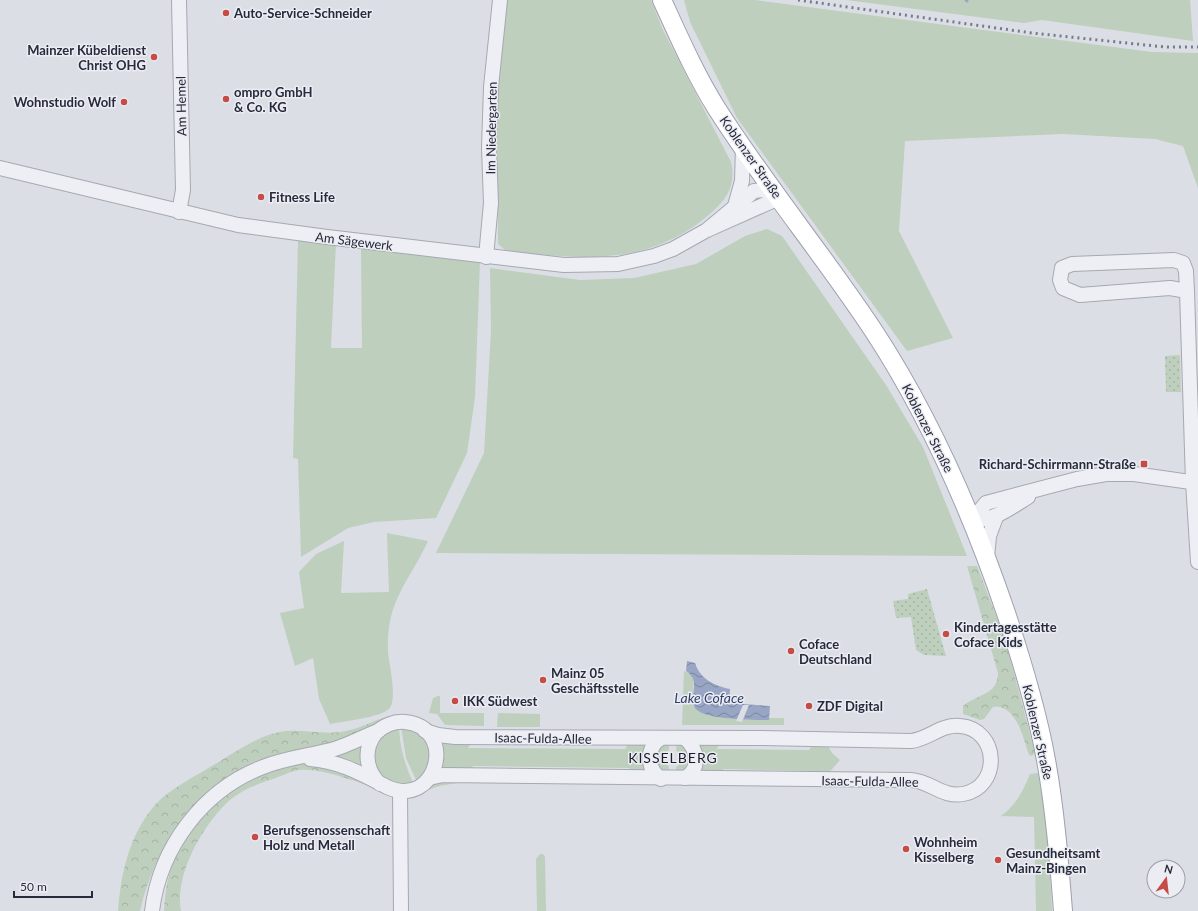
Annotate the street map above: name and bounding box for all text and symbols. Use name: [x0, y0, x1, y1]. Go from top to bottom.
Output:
place label: Auto-Service-Schneider: [233, 5, 372, 21]
marker: Auto-Service-Schneider: [221, 8, 231, 18]
place label: Mainzer Kübeldienst Christ OHG: [27, 42, 146, 73]
marker: Mainzer Kübeldienst Christ OHG: [149, 52, 159, 62]
street label: Am Hemel: [172, 76, 190, 136]
street label: Im Niedergarten: [482, 81, 500, 175]
place label: ompro GmbH & Co. KG: [234, 84, 312, 115]
place label: Wohnstudio Wolf: [14, 94, 116, 110]
marker: ompro GmbH & Co. KG: [221, 94, 231, 104]
marker: Wohnstudio Wolf: [119, 97, 129, 107]
street label: Koblenzer Straße: [717, 113, 786, 202]
place label: Fitness Life: [269, 189, 335, 205]
marker: Fitness Life: [256, 192, 266, 202]
street label: Am Sägewerk: [314, 228, 394, 254]
street label: Koblenzer Straße: [899, 381, 957, 475]
place label: Richard-Schirrmann-Straße: [979, 456, 1136, 472]
marker: Richard-Schirrmann-Straße: [1139, 459, 1149, 469]
place label: Kindertagesstätte Coface Kids: [954, 619, 1057, 650]
marker: Kindertagesstätte Coface Kids: [941, 629, 951, 639]
place label: Coface Deutschland: [799, 636, 872, 667]
marker: Coface Deutschland: [786, 646, 796, 656]
place label: Mainz 05 Geschäftsstelle: [551, 665, 639, 696]
marker: Mainz 05 Geschäftsstelle: [538, 675, 548, 685]
street label: Koblenzer Straße: [1019, 683, 1057, 781]
water label: Lake Coface: [674, 689, 744, 706]
place label: IKK Südwest: [463, 693, 538, 709]
marker: IKK Südwest: [450, 696, 460, 706]
place label: ZDF Digital: [817, 698, 883, 714]
marker: ZDF Digital: [804, 701, 814, 711]
street label: Isaac-Fulda-Allee: [494, 729, 592, 747]
district label: KISSELBERG: [628, 749, 718, 766]
street label: Isaac-Fulda-Allee: [821, 772, 919, 790]
place label: Berufsgenossenschaft Holz und Metall: [263, 822, 391, 853]
marker: Berufsgenossenschaft Holz und Metall: [250, 832, 260, 842]
place label: Wohnheim Kisselberg: [914, 834, 978, 865]
marker: Wohnheim Kisselberg: [901, 844, 911, 854]
place label: Gesundheitsamt Mainz-Bingen: [1006, 845, 1101, 876]
marker: Gesundheitsamt Mainz-Bingen: [993, 855, 1003, 865]
north arrow: [1146, 859, 1186, 899]
text: N: [1163, 861, 1174, 876]
scale bar: [14, 873, 92, 899]
text: 50 m: [20, 879, 47, 894]

